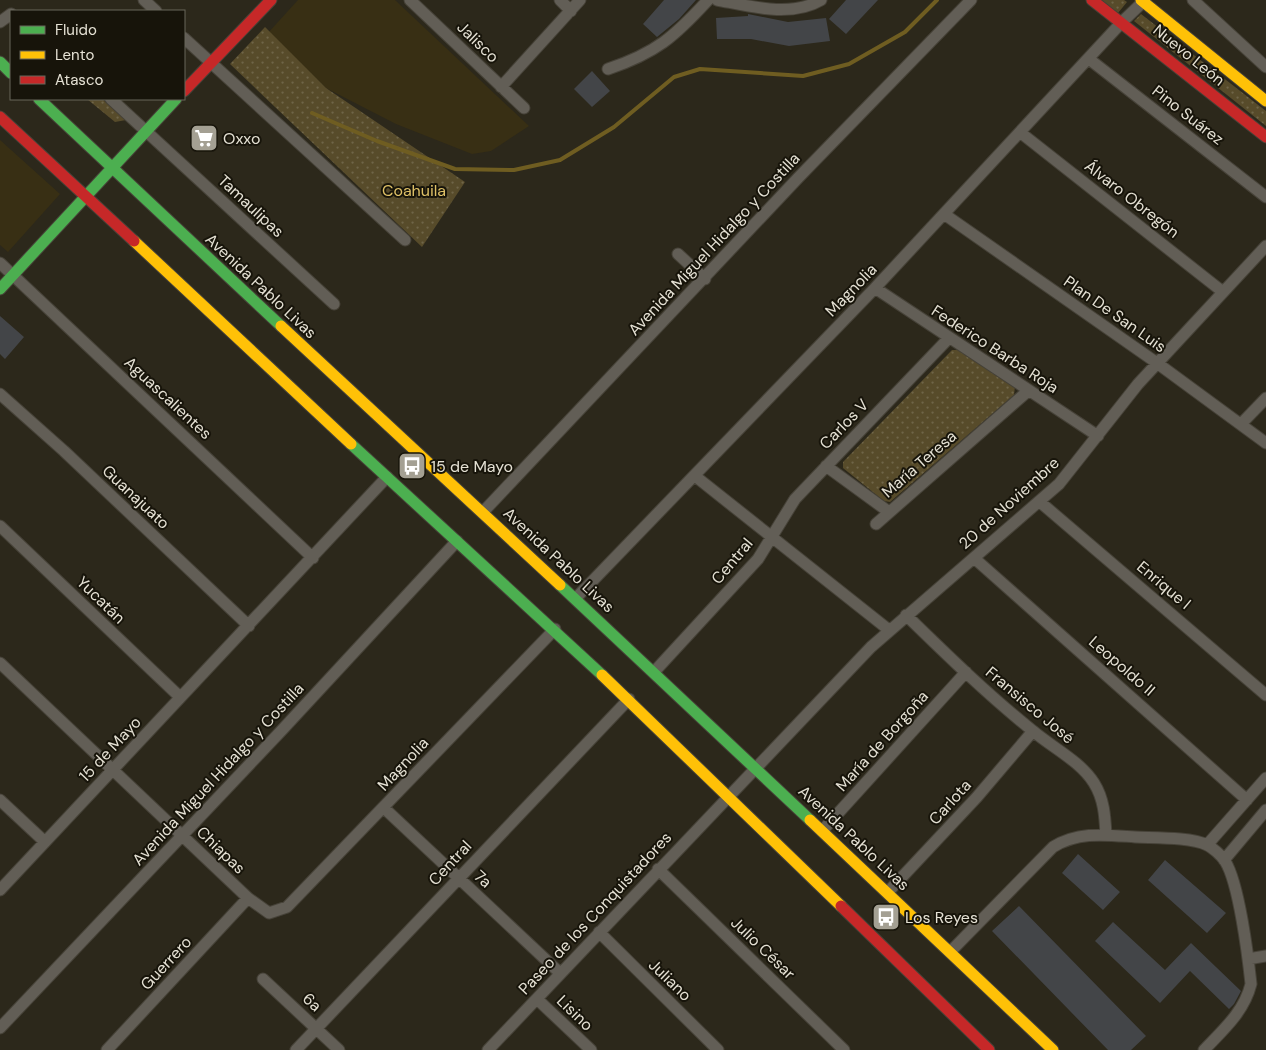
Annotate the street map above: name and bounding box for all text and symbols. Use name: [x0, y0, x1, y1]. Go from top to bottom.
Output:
legend: [10, 10, 185, 100]
street label: Jalisco: [452, 17, 504, 67]
text: Fluido: [55, 20, 97, 40]
street label: Nuevo León: [1149, 20, 1229, 90]
text: Lento: [55, 45, 94, 65]
text: Atasco: [55, 70, 103, 90]
street label: Pino Suárez: [1148, 80, 1228, 150]
supermarket icon: Oxxo: [189, 123, 219, 153]
place label: Oxxo: [223, 128, 260, 149]
street label: Avenida Miguel Hidalgo y Costilla: [624, 148, 804, 340]
street label: Álvaro Obregón: [1080, 155, 1184, 243]
street label: Tamaulipas: [214, 170, 288, 242]
park label: Coahuila: [382, 180, 446, 201]
street label: Avenida Pablo Livas: [201, 229, 321, 343]
street label: Magnolia: [821, 259, 881, 321]
street label: Plan De San Luis: [1060, 271, 1170, 357]
street label: Federico Barba Roja: [927, 300, 1063, 398]
street label: Aguascalientes: [120, 352, 216, 444]
street label: Carlos V: [815, 394, 873, 454]
street label: María Teresa: [877, 426, 961, 502]
bus stop icon: 15 de Mayo: [397, 451, 427, 481]
street label: 20 de Noviembre: [954, 452, 1064, 554]
place label: 15 de Mayo: [431, 456, 513, 477]
street label: Guanajuato: [98, 460, 174, 534]
street label: Avenida Pablo Livas: [499, 503, 619, 617]
street label: Central: [707, 533, 757, 589]
street label: Enrique I: [1133, 556, 1195, 614]
street label: Yucatán: [72, 572, 130, 628]
street label: Leopoldo II: [1085, 632, 1159, 700]
street label: Fransisco José: [981, 662, 1079, 748]
street label: Avenida Miguel Hidalgo y Costilla: [128, 678, 308, 870]
street label: María de Borgoña: [831, 686, 933, 796]
street label: 15 de Mayo: [74, 712, 146, 786]
street label: Magnolia: [373, 733, 433, 795]
street label: Carlota: [924, 775, 976, 829]
street label: Avenida Pablo Livas: [794, 781, 914, 895]
street label: Chiapas: [192, 822, 250, 878]
street label: Paseo de los Conquistadores: [514, 827, 676, 999]
street label: Central: [424, 836, 476, 890]
street label: 7a: [470, 866, 496, 892]
bus stop icon: Los Reyes: [871, 902, 901, 932]
place label: Los Reyes: [905, 907, 978, 928]
street label: Julio César: [726, 912, 800, 984]
street label: Guerrero: [136, 932, 196, 994]
street label: Juliano: [644, 954, 696, 1006]
street label: 6a: [298, 988, 326, 1016]
street label: Lisino: [552, 991, 598, 1035]

